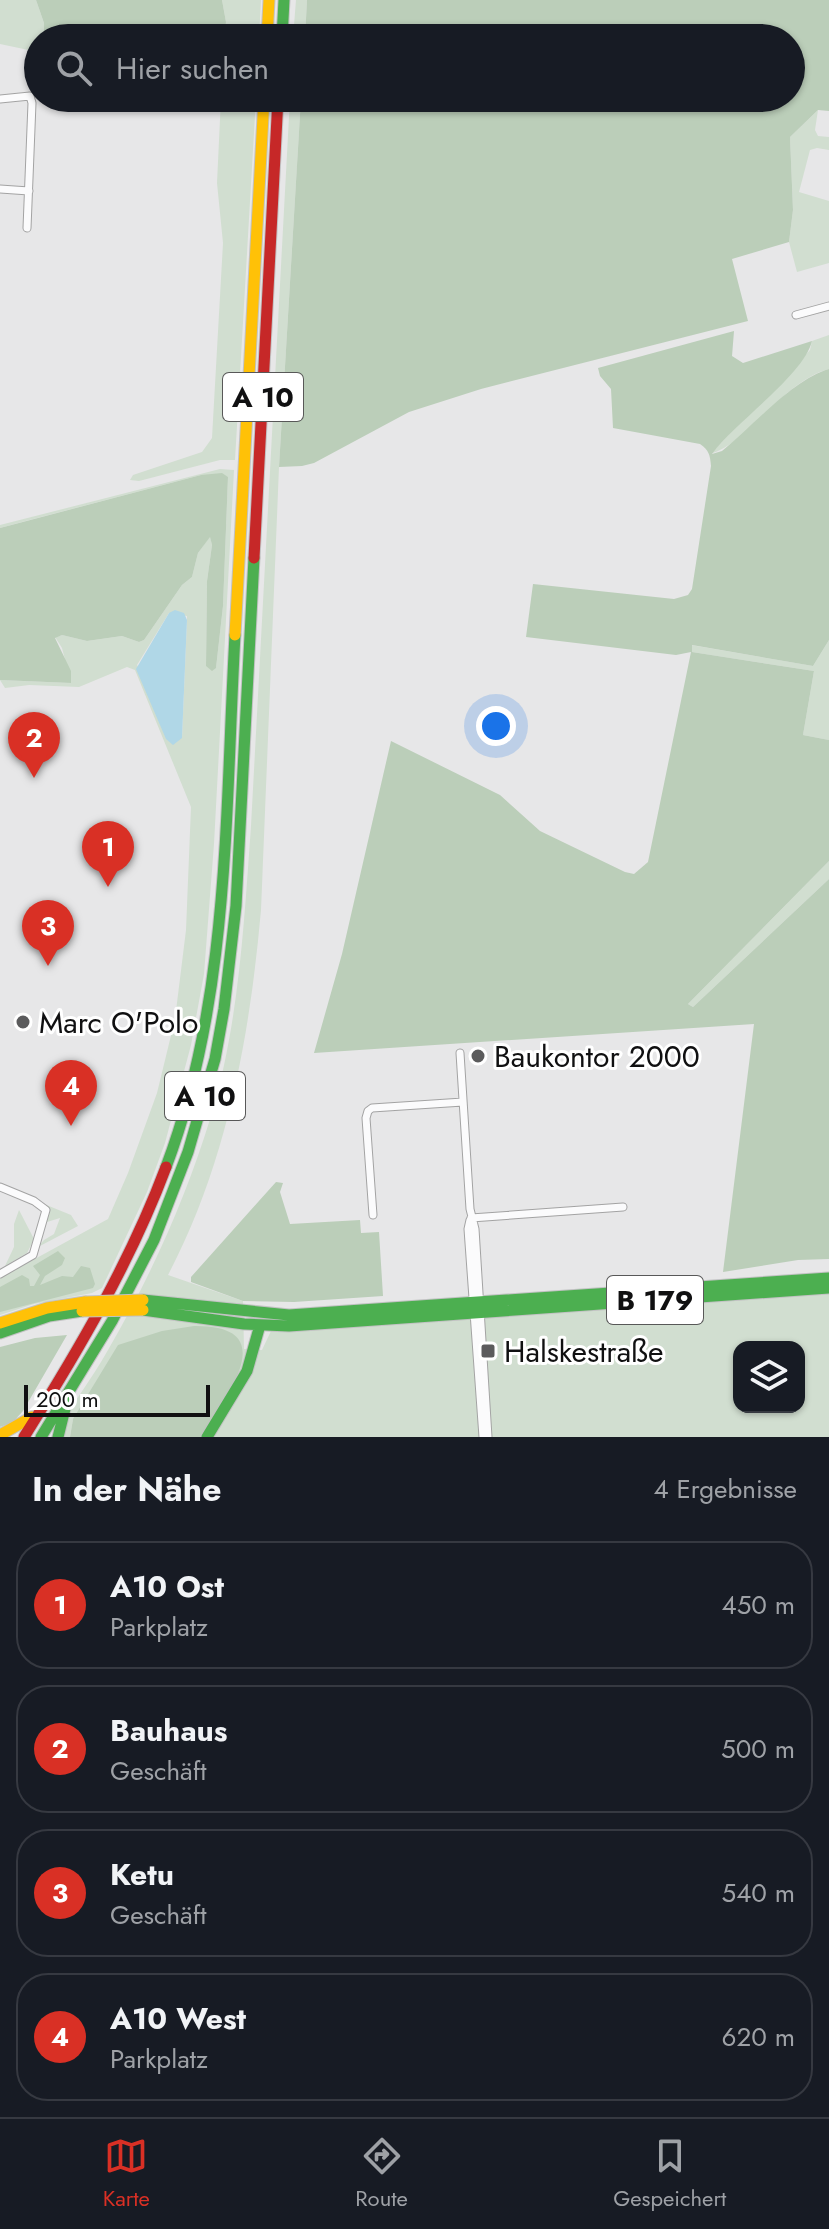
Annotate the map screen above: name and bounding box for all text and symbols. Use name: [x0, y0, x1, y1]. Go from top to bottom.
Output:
search box: [24, 24, 805, 112]
icon: search: [52, 46, 96, 90]
text: Hier suchen: [116, 47, 269, 90]
road number: A 10: [223, 373, 303, 421]
your location: [476, 706, 516, 746]
pin: 2: [8, 712, 60, 778]
pin: 1: [82, 821, 134, 887]
pin: 3: [22, 900, 74, 966]
place label: Marc O'Polo: [39, 1001, 198, 1044]
marker: Marc O'Polo: [14, 1013, 32, 1031]
place label: Baukontor 2000: [494, 1035, 700, 1078]
marker: Baukontor 2000: [469, 1047, 487, 1065]
pin: 4: [45, 1060, 97, 1126]
road number: A 10: [165, 1072, 245, 1120]
road number: B 179: [607, 1276, 703, 1324]
place label: Halskestraße: [504, 1330, 663, 1373]
map controls: [733, 1341, 805, 1413]
button: layers: [733, 1341, 805, 1413]
marker: Halskestraße: [479, 1342, 497, 1360]
scale bar: [24, 1381, 210, 1417]
text: 200 m: [36, 1383, 99, 1415]
text: In der Nähe: [32, 1465, 222, 1514]
text: 4 Ergebnisse: [653, 1470, 797, 1508]
text: A10 Ost: [110, 1565, 224, 1608]
text: 1: [53, 1586, 67, 1624]
text: 450 m: [721, 1586, 795, 1624]
text: Parkplatz: [110, 1608, 208, 1646]
text: Bauhaus: [110, 1709, 228, 1752]
text: 2: [51, 1730, 69, 1768]
text: 500 m: [721, 1730, 795, 1768]
text: Geschäft: [110, 1752, 206, 1790]
text: Ketu: [110, 1853, 174, 1896]
text: 3: [52, 1874, 68, 1912]
text: 540 m: [721, 1874, 795, 1912]
text: Geschäft: [110, 1896, 206, 1934]
text: A10 West: [110, 1997, 246, 2040]
text: 4: [51, 2018, 69, 2056]
text: 620 m: [722, 2018, 795, 2056]
text: Parkplatz: [110, 2040, 208, 2078]
tab: Karte: [103, 2134, 150, 2214]
tab: Route: [355, 2134, 408, 2214]
tab: Gespeichert: [613, 2134, 726, 2214]

